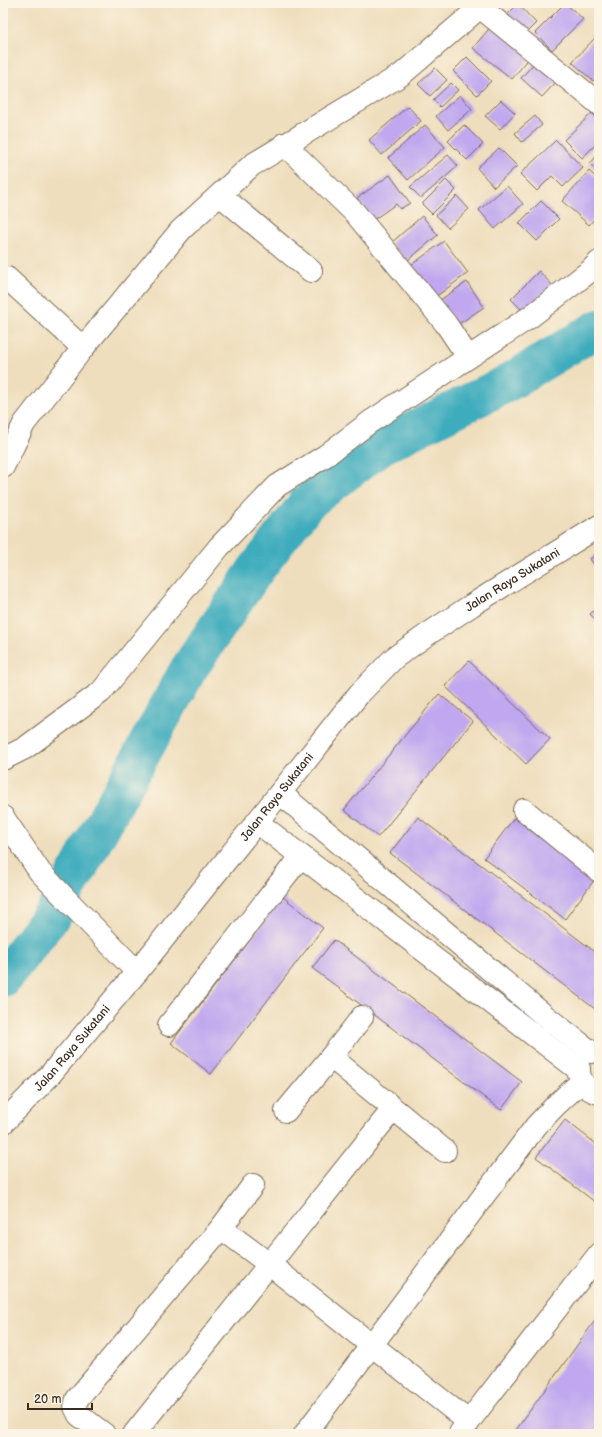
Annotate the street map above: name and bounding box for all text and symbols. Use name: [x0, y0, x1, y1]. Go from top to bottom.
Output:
street label: Jalan Raya Sukatani: [462, 545, 563, 615]
street label: Jalan Raya Sukatani: [237, 750, 317, 844]
street label: Jalan Raya Sukatani: [31, 1002, 113, 1094]
scale bar: [28, 1385, 92, 1411]
text: 20 m: [34, 1392, 61, 1407]

